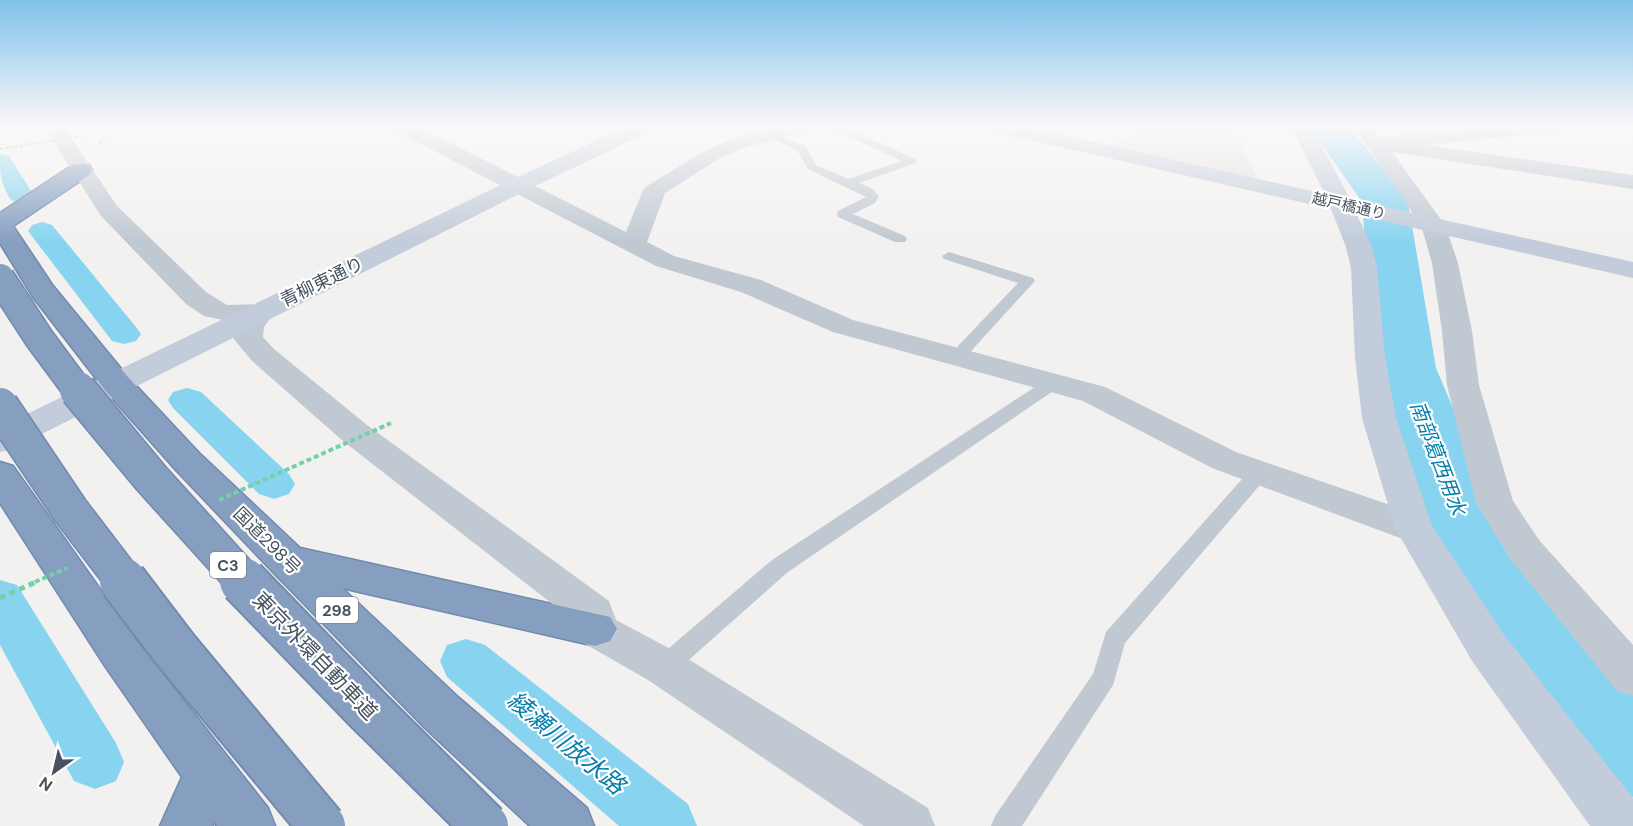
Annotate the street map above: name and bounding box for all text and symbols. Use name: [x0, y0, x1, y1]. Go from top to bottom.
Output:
street label: 越戸橋通り: [1309, 188, 1388, 224]
street label: 青柳東通り: [276, 251, 368, 313]
water label: 南部葛西用水: [1404, 397, 1472, 521]
street label: 国道298号: [228, 502, 306, 580]
road number: C3: [210, 552, 246, 578]
street label: 東京外環自動車道: [247, 586, 383, 726]
road number: 298: [316, 597, 358, 623]
water label: 綾瀬川放水路: [501, 684, 633, 802]
north arrow: [24, 742, 84, 802]
text: N: [35, 772, 57, 796]

